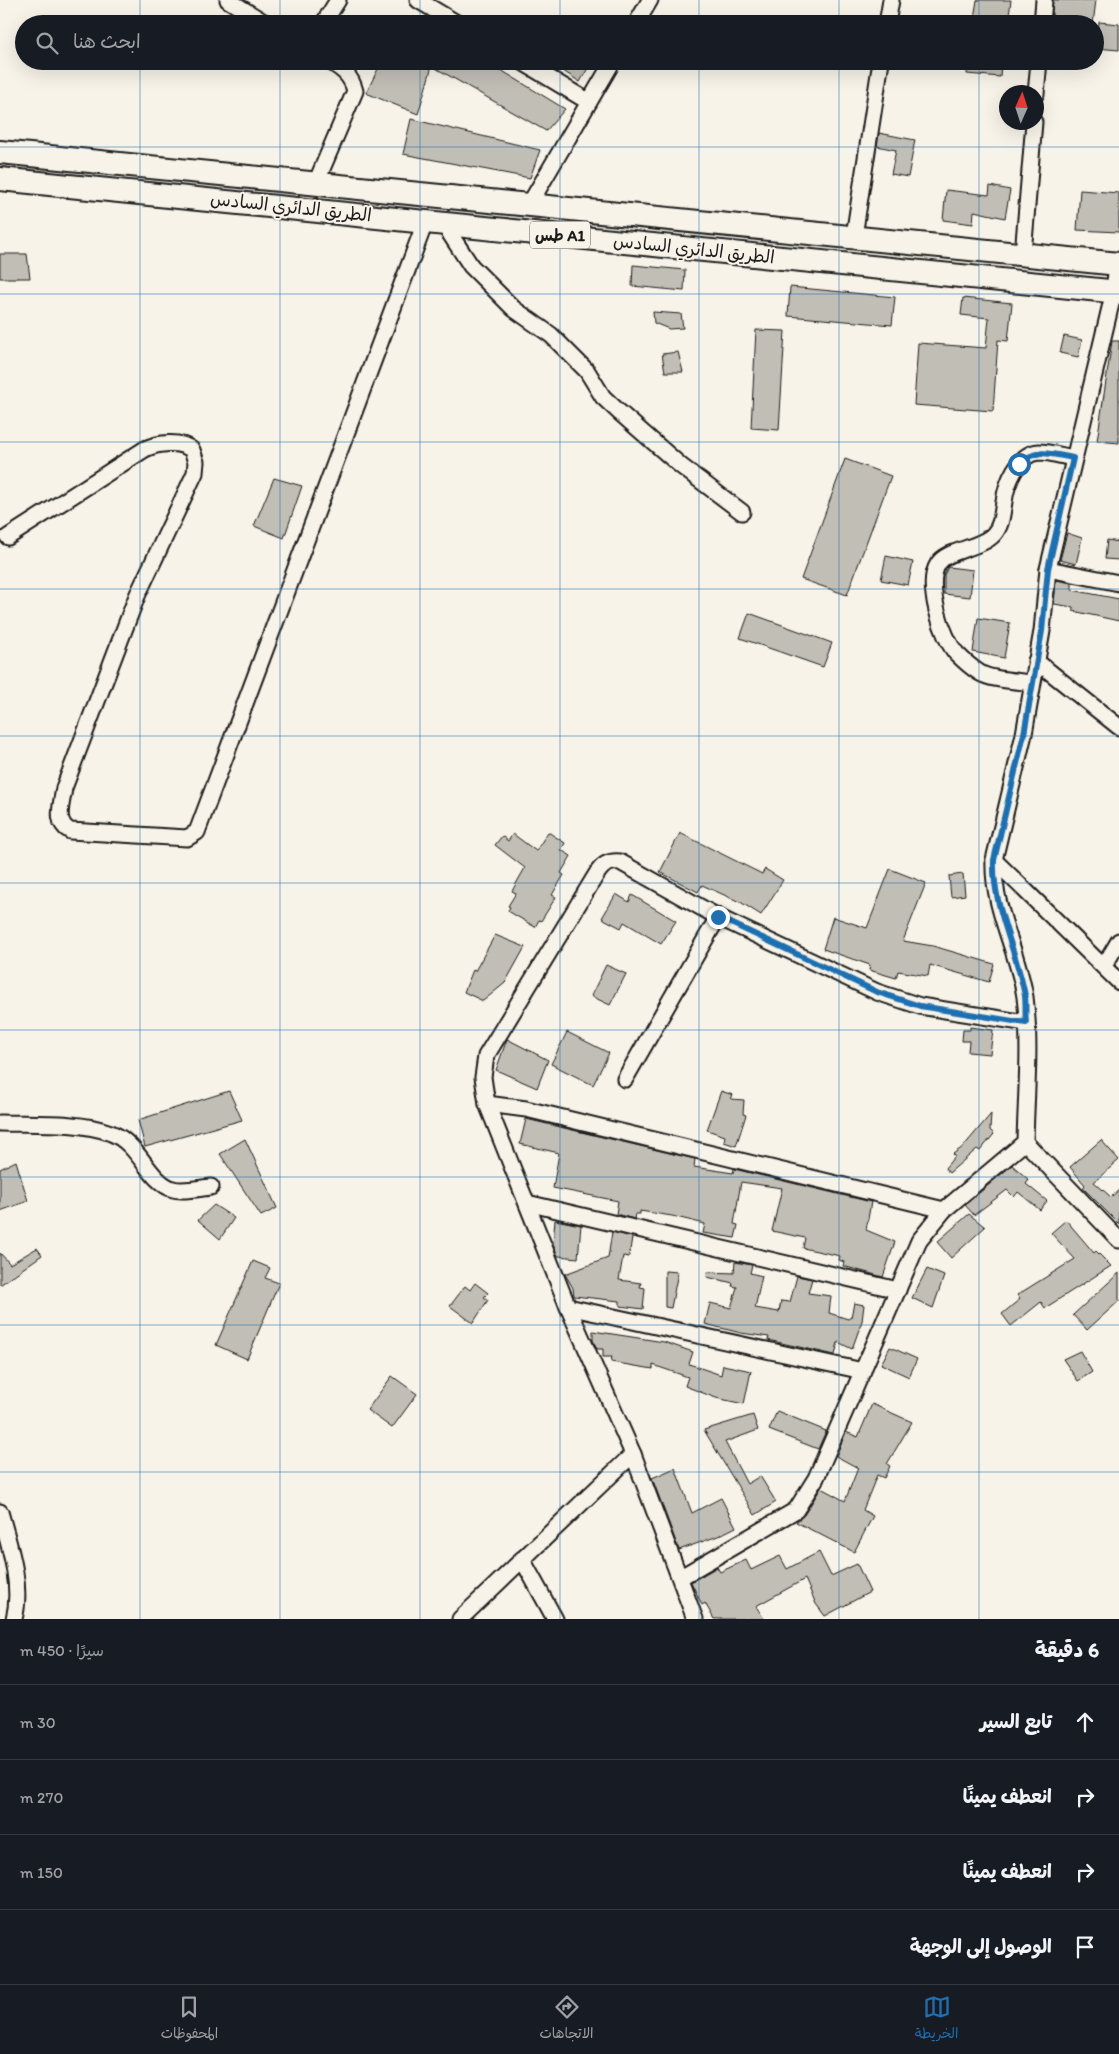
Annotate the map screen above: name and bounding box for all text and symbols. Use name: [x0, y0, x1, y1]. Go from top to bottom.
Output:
search box: [15, 15, 1104, 70]
icon: search: [33, 29, 61, 57]
text: ابحث هنا: [73, 30, 141, 53]
north arrow: [999, 85, 1044, 130]
street label: الطريق الدائري السادس: [209, 188, 373, 228]
road number: طس A1: [530, 222, 590, 248]
street label: الطريق الدائري السادس: [612, 230, 776, 270]
route start: [1008, 453, 1031, 476]
route end: [707, 906, 730, 929]
text: 6 دقيقة: [1035, 1637, 1099, 1662]
text: سيرًا · 450 m: [20, 1641, 104, 1660]
icon: ahead: [1071, 1708, 1099, 1736]
text: تابع السير: [980, 1710, 1052, 1733]
text: 30 m: [20, 1713, 56, 1732]
icon: right: [1071, 1783, 1099, 1811]
text: انعطف يمينًا: [963, 1785, 1052, 1808]
text: 270 m: [20, 1788, 63, 1807]
icon: right: [1071, 1858, 1099, 1886]
text: انعطف يمينًا: [963, 1860, 1052, 1883]
text: 150 m: [20, 1863, 63, 1882]
icon: arrive: [1071, 1933, 1099, 1961]
text: الوصول إلى الوجهة: [910, 1935, 1052, 1958]
tab: المحفوظات: [161, 1993, 218, 2046]
tab: الاتجاهات: [539, 1993, 594, 2046]
tab: الخريطة: [915, 1993, 958, 2046]

